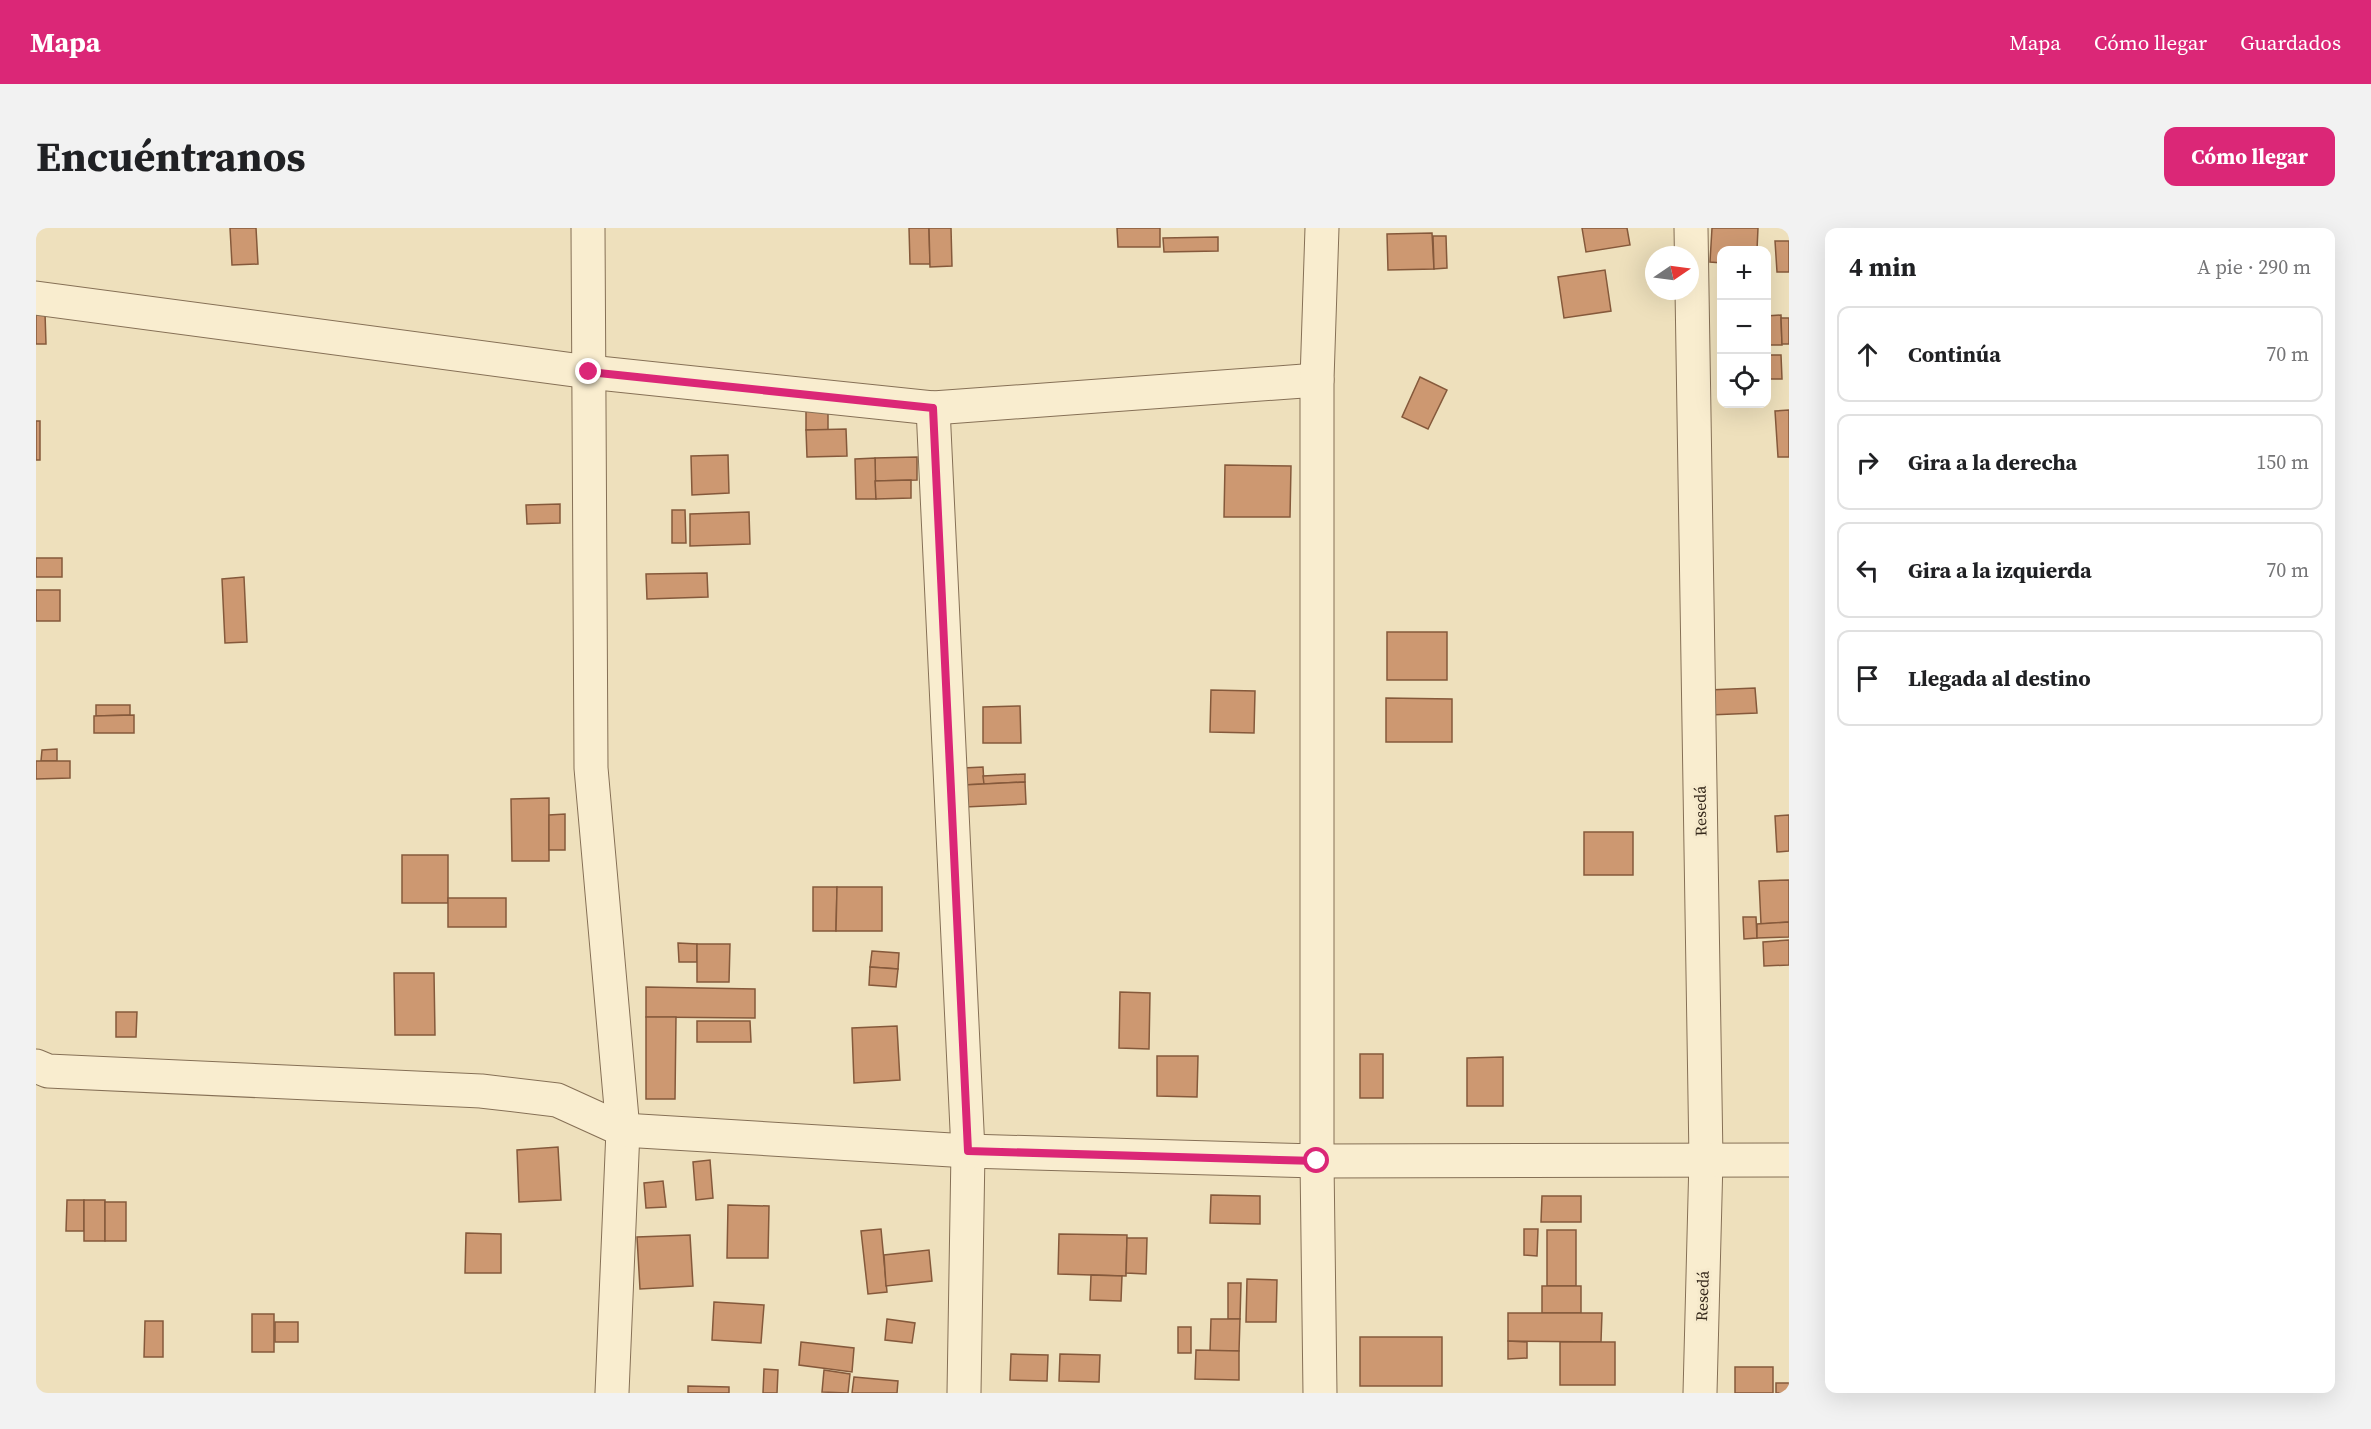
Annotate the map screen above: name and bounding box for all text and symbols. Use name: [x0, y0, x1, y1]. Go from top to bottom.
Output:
text: Mapa: [30, 23, 101, 61]
text: Mapa: [2009, 28, 2061, 57]
text: Cómo llegar: [2094, 28, 2207, 57]
text: Guardados: [2240, 28, 2341, 57]
text: Encuéntranos: [36, 127, 306, 185]
button: Cómo llegar: [2164, 127, 2335, 186]
north arrow: [1645, 246, 1699, 300]
map controls: [1717, 246, 1771, 408]
button: +: [1717, 246, 1771, 300]
text: 4 min: [1849, 249, 1916, 285]
text: A pie · 290 m: [2197, 253, 2311, 281]
button: −: [1717, 300, 1771, 354]
icon: ahead: [1851, 338, 1884, 371]
text: Continúa: [1908, 339, 2001, 369]
text: 70 m: [2266, 340, 2309, 368]
button: locate: [1717, 354, 1771, 408]
route end: [575, 358, 601, 384]
icon: right: [1851, 446, 1884, 479]
text: Gira a la derecha: [1908, 447, 2077, 477]
text: 150 m: [2256, 448, 2309, 476]
icon: left: [1851, 554, 1884, 587]
text: Gira a la izquierda: [1908, 555, 2092, 585]
text: 70 m: [2266, 556, 2309, 584]
icon: arrive: [1851, 662, 1884, 695]
text: Llegada al destino: [1908, 663, 2091, 693]
street label: Resedá: [1689, 785, 1711, 836]
route start: [1303, 1147, 1329, 1173]
street label: Resedá: [1690, 1269, 1714, 1322]

